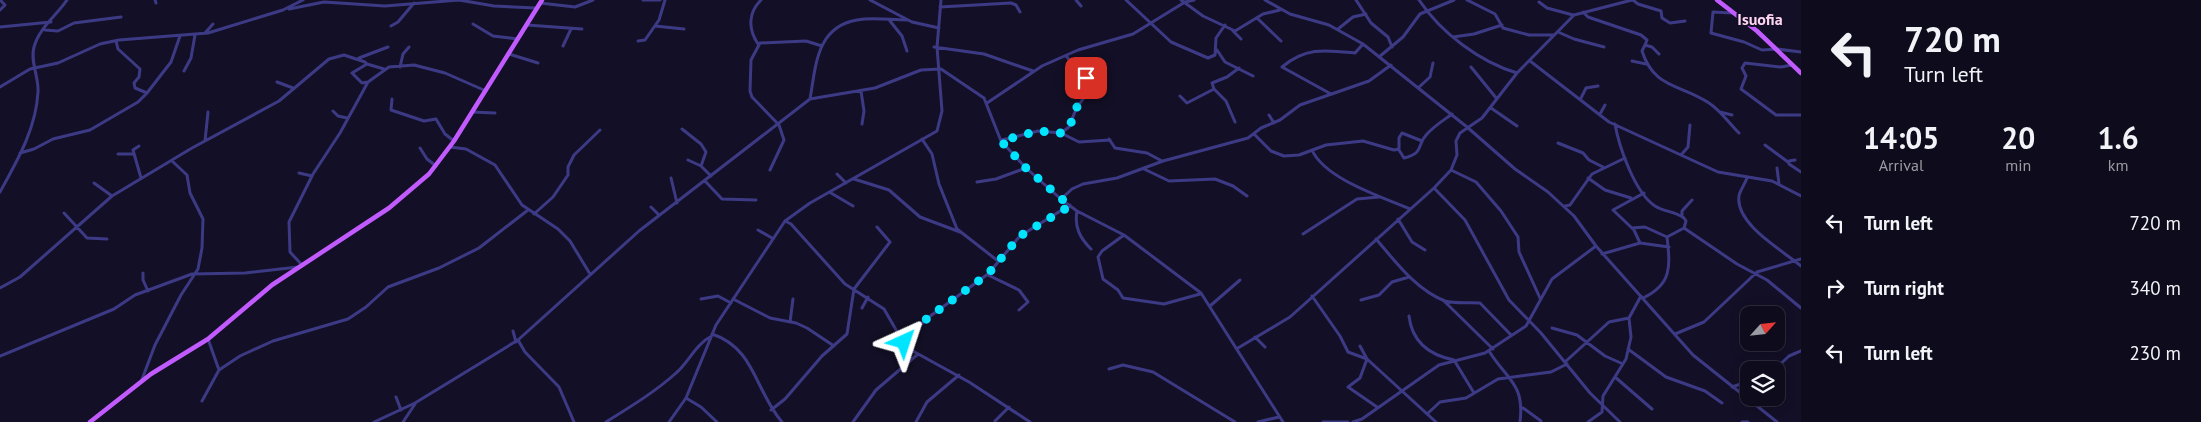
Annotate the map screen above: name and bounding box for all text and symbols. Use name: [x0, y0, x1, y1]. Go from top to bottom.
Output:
district label: Isuofia: [1737, 9, 1783, 29]
text: 720 m: [1904, 16, 2001, 62]
icon: left: [1821, 20, 1886, 85]
pin: [1065, 57, 1107, 99]
text: Turn left: [1904, 60, 1983, 88]
icon: arrive: [1072, 64, 1100, 92]
text: 14:05: [1863, 118, 1939, 157]
text: 20: [2001, 118, 2035, 157]
text: 1.6: [2097, 118, 2139, 157]
text: Arrival: [1879, 155, 1924, 175]
text: min: [2005, 155, 2031, 175]
text: km: [2108, 155, 2129, 175]
icon: left: [1821, 209, 1849, 237]
text: Turn left: [1864, 211, 1933, 235]
text: 720 m: [2129, 211, 2181, 235]
icon: right: [1821, 274, 1849, 302]
text: Turn right: [1864, 276, 1944, 300]
text: 340 m: [2129, 276, 2181, 300]
north arrow: [1740, 306, 1785, 351]
map controls: [1740, 306, 1785, 406]
position arrow: [877, 315, 929, 367]
icon: left: [1821, 339, 1849, 367]
text: Turn left: [1864, 341, 1933, 365]
text: 230 m: [2129, 341, 2181, 365]
button: layers: [1740, 361, 1785, 406]

